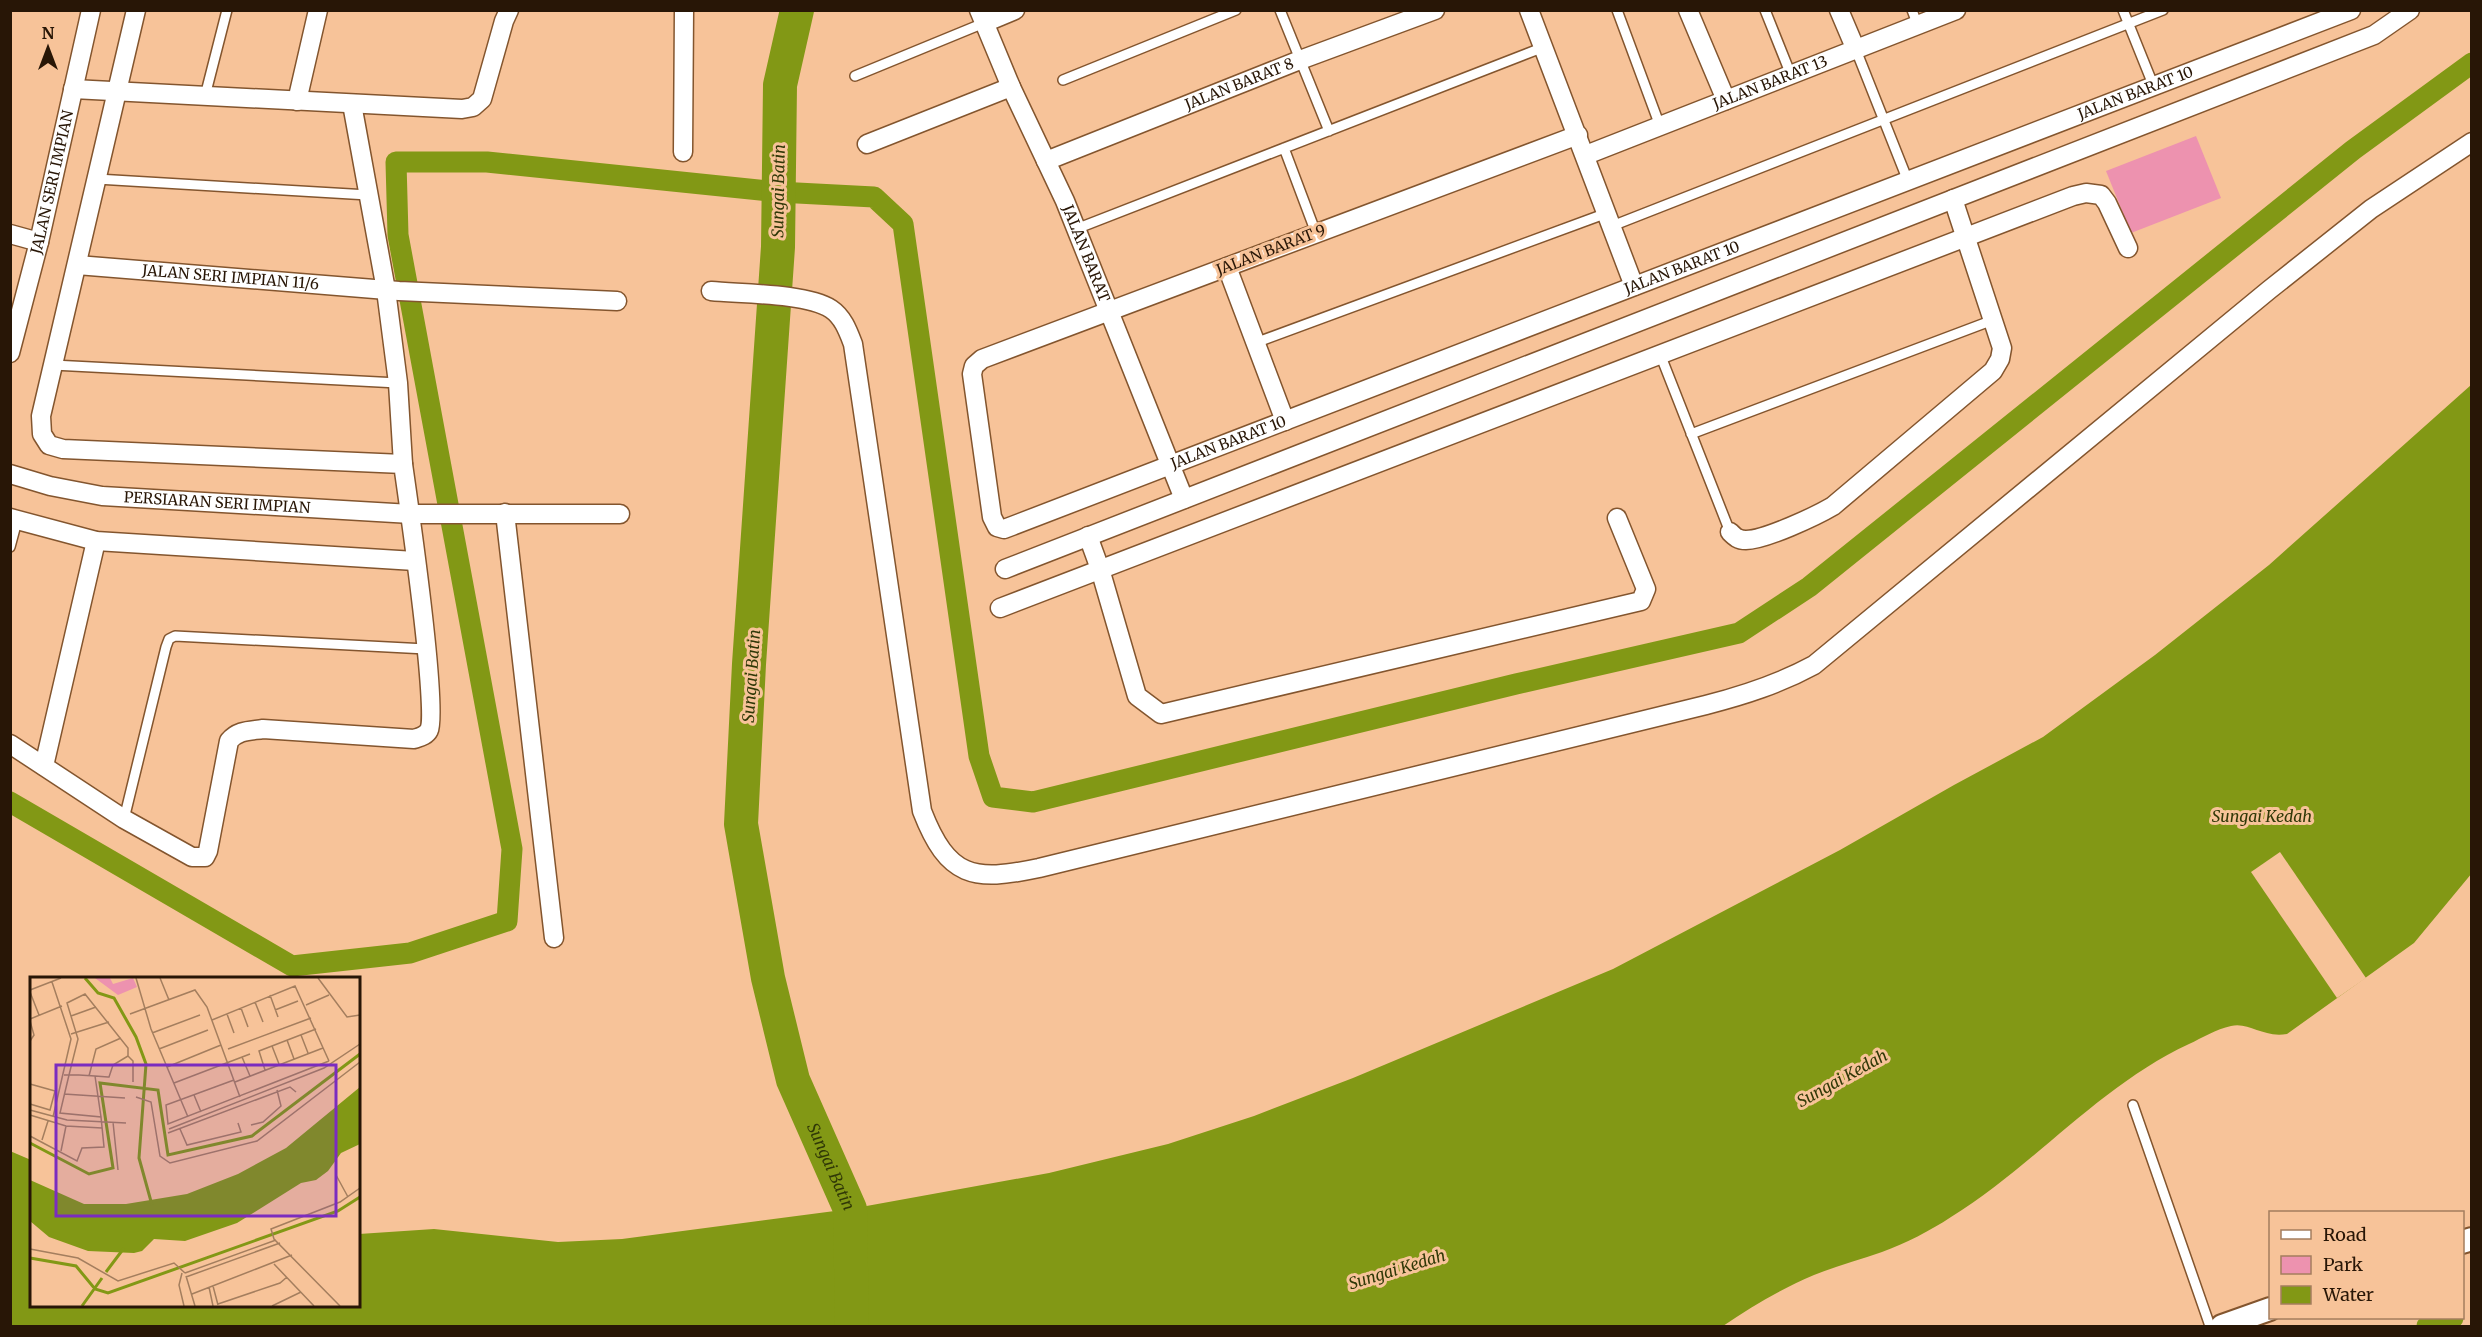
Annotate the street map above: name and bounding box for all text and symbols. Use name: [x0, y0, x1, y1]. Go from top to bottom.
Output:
north arrow: [18, 18, 78, 78]
text: N: [42, 23, 55, 43]
street label: JALAN BARAT 13: [1709, 51, 1830, 114]
street label: JALAN BARAT 8: [1181, 53, 1296, 114]
street label: JALAN BARAT 10: [2074, 62, 2196, 124]
street label: JALAN SERI IMPIAN: [26, 108, 77, 257]
water label: Sungai Batin: [767, 144, 789, 238]
street label: JALAN BARAT: [1058, 201, 1115, 305]
street label: JALAN BARAT 9: [1213, 220, 1328, 279]
street label: JALAN BARAT 10: [1620, 236, 1742, 299]
street label: JALAN SERI IMPIAN 11/6: [140, 260, 320, 294]
street label: JALAN BARAT 10: [1167, 411, 1289, 473]
street label: PERSIARAN SERI IMPIAN: [123, 487, 311, 517]
water label: Sungai Batin: [738, 629, 764, 723]
water label: Sungai Kedah: [2212, 806, 2312, 826]
inset map: [30, 977, 360, 1307]
water label: Sungai Kedah: [1793, 1045, 1891, 1111]
water label: Sungai Batin: [803, 1120, 859, 1213]
legend: [2269, 1211, 2464, 1319]
text: Road: [2323, 1223, 2367, 1246]
water label: Sungai Kedah: [1346, 1245, 1448, 1293]
text: Park: [2323, 1253, 2364, 1276]
text: Water: [2322, 1283, 2374, 1306]

